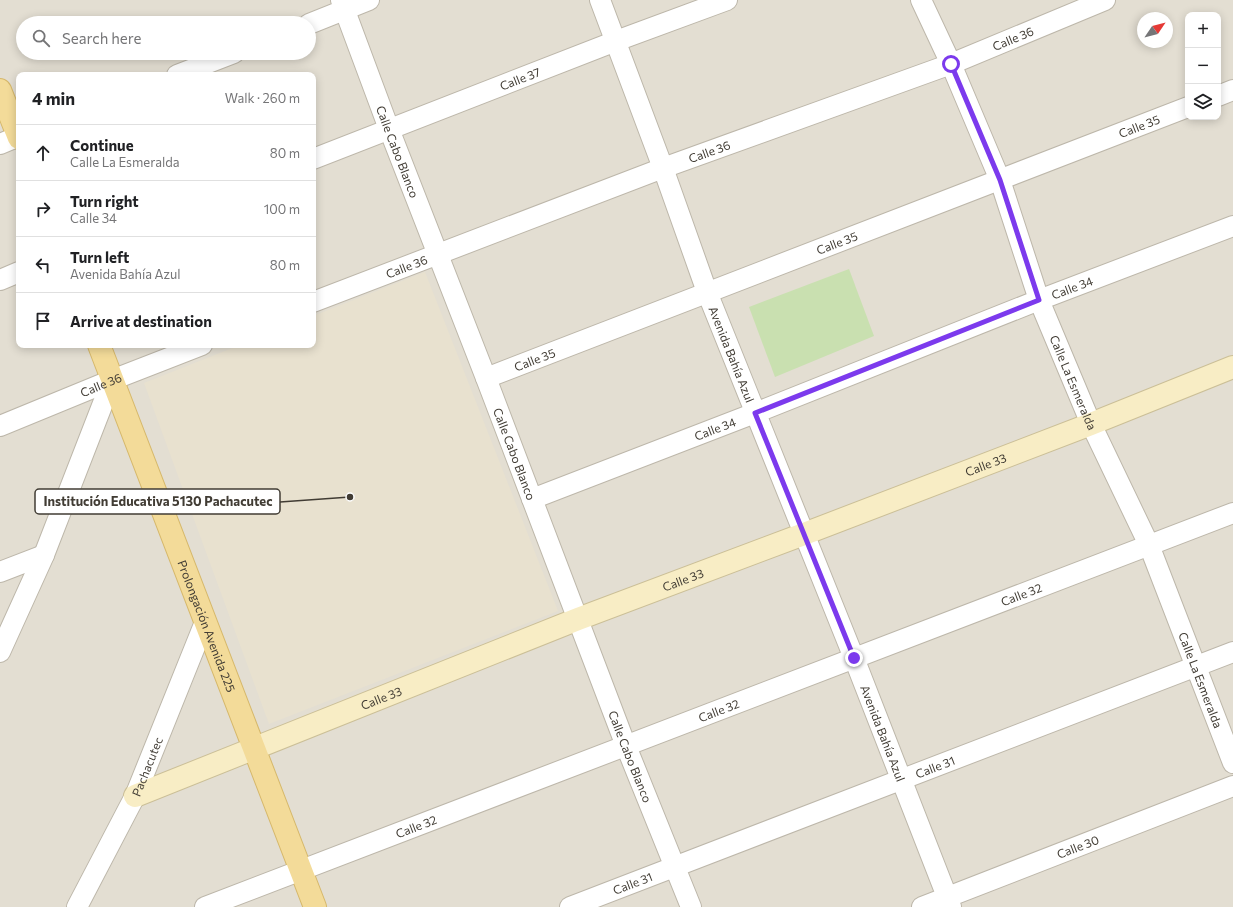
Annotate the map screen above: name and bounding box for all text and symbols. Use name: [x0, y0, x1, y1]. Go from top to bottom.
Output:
north arrow: [1137, 12, 1173, 48]
map controls: [1185, 12, 1221, 120]
button: +: [1185, 12, 1221, 48]
search box: [16, 16, 316, 60]
street label: Calle 36: [990, 23, 1036, 53]
icon: search: [30, 27, 52, 49]
text: Search here: [62, 29, 141, 47]
button: −: [1185, 48, 1221, 84]
route start: [942, 55, 960, 73]
street label: Calle 37: [498, 64, 542, 93]
button: layers: [1185, 84, 1221, 120]
text: 4 min: [32, 88, 75, 109]
text: Walk · 260 m: [225, 90, 300, 106]
street label: Calle Cabo Blanco: [374, 104, 422, 200]
street label: Calle 35: [1116, 112, 1162, 140]
text: Continue: [70, 136, 134, 154]
street label: Calle 36: [686, 137, 732, 165]
icon: ahead: [32, 142, 54, 164]
text: 80 m: [270, 145, 300, 161]
text: Calle La Esmeralda: [70, 154, 180, 170]
text: Turn right: [70, 192, 139, 210]
icon: right: [32, 198, 54, 220]
text: 100 m: [264, 201, 300, 217]
text: Calle 34: [70, 210, 117, 226]
street label: Calle 35: [814, 228, 859, 257]
text: Turn left: [70, 248, 129, 266]
street label: Calle 36: [384, 252, 429, 281]
icon: left: [32, 254, 54, 276]
text: 80 m: [270, 257, 300, 273]
text: Avenida Bahía Azul: [70, 266, 181, 282]
street label: Calle 34: [1049, 273, 1095, 302]
street label: Avenida Bahía Azul: [706, 304, 758, 404]
icon: arrive: [32, 310, 54, 332]
text: Arrive at destination: [70, 312, 212, 330]
street label: Calle La Esmeralda: [1047, 333, 1100, 432]
street label: Calle 35: [512, 345, 557, 374]
street label: Calle 36: [78, 370, 124, 399]
street label: Calle Cabo Blanco: [491, 406, 539, 502]
street label: Calle 34: [692, 414, 738, 443]
street label: Calle 33: [963, 450, 1008, 479]
callout: Institución Educativa 5130 Pachacutec: [35, 489, 280, 514]
text: Institución Educativa 5130 Pachacutec: [43, 493, 273, 509]
street label: Prolongación Avenida 225: [175, 558, 239, 694]
street label: Calle 33: [660, 565, 705, 594]
street label: Calle 32: [999, 580, 1044, 608]
street label: Calle La Esmeralda: [1176, 630, 1226, 730]
route end: [845, 649, 863, 667]
street label: Calle 33: [359, 683, 404, 712]
street label: Avenida Bahía Azul: [858, 683, 908, 783]
street label: Calle 32: [696, 696, 741, 724]
street label: Calle Cabo Blanco: [606, 709, 655, 804]
street label: Pachacutec: [129, 735, 165, 798]
street label: Calle 31: [913, 753, 957, 781]
street label: Calle 32: [394, 812, 439, 840]
street label: Calle 30: [1055, 832, 1101, 861]
street label: Calle 31: [611, 869, 654, 897]

